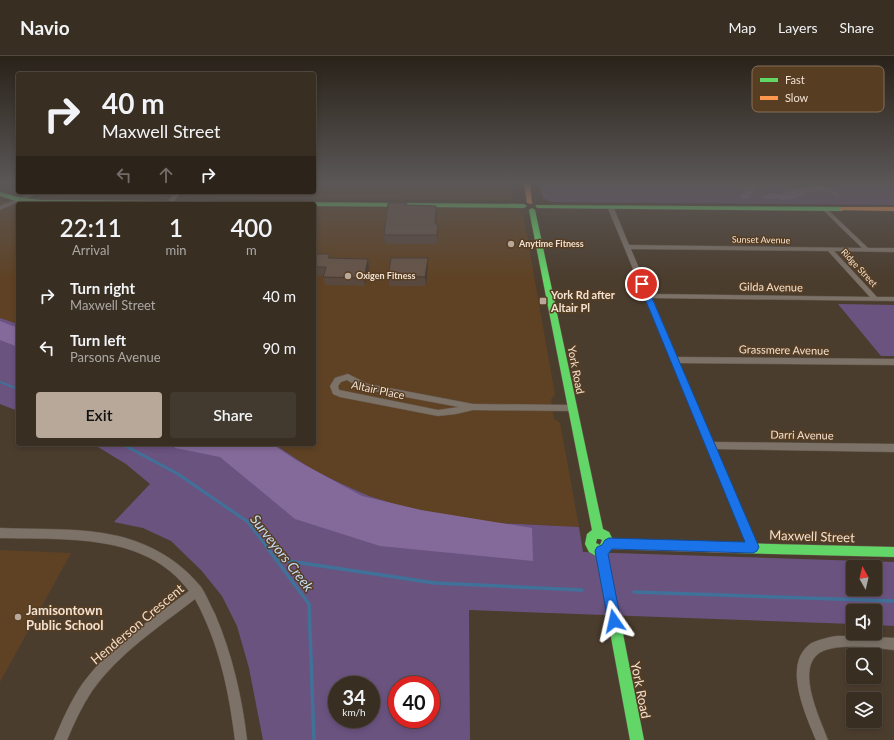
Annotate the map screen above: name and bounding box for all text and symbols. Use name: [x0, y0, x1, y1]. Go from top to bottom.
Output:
text: Navio: [20, 16, 70, 39]
text: Map: [728, 19, 756, 36]
text: Layers: [778, 19, 818, 36]
text: Share: [840, 19, 874, 36]
legend: [752, 66, 884, 112]
text: Fast: [785, 73, 805, 86]
text: 40 m: [102, 86, 165, 120]
icon: right: [36, 88, 88, 140]
text: Slow: [785, 91, 809, 104]
text: Maxwell Street: [102, 120, 220, 142]
icon: left: [113, 164, 135, 186]
icon: ahead: [155, 164, 177, 186]
icon: right: [197, 164, 219, 186]
text: 22:11: [60, 213, 122, 242]
text: 1: [169, 213, 183, 242]
text: 400: [230, 213, 272, 242]
street label: Sunset Avenue: [732, 233, 791, 246]
place label: Anytime Fitness: [518, 238, 584, 249]
marker: Anytime Fitness: [506, 239, 516, 249]
text: Arrival: [72, 242, 109, 258]
text: min: [165, 242, 187, 258]
text: m: [246, 242, 257, 258]
street label: Ridge Street: [839, 246, 880, 290]
pin: [625, 267, 659, 301]
place label: Oxigen Fitness: [356, 270, 415, 281]
marker: Oxigen Fitness: [343, 271, 353, 281]
icon: arrive: [631, 273, 653, 295]
text: Turn right: [70, 279, 135, 297]
street label: Gilda Avenue: [739, 279, 803, 294]
icon: right: [36, 285, 58, 307]
text: 40 m: [262, 287, 296, 305]
place label: York Rd after Altair Pl: [550, 288, 616, 314]
marker: York Rd after Altair Pl: [538, 296, 548, 306]
text: Maxwell Street: [70, 297, 156, 313]
text: Turn left: [70, 331, 126, 349]
icon: left: [36, 337, 58, 359]
text: 90 m: [262, 339, 296, 357]
street label: Grassmere Avenue: [739, 342, 829, 357]
street label: York Road: [565, 345, 588, 395]
text: Parsons Avenue: [70, 349, 161, 365]
street label: Altair Place: [350, 378, 406, 402]
button: Exit: [36, 392, 162, 438]
button: Share: [170, 392, 296, 438]
street label: Darri Avenue: [770, 427, 834, 442]
water label: Surveyors Creek: [247, 511, 318, 595]
street label: Maxwell Street: [769, 527, 855, 545]
north arrow: [846, 560, 882, 596]
map controls: [846, 560, 882, 728]
street label: Henderson Crescent: [87, 580, 187, 668]
position arrow: [593, 600, 635, 642]
place label: Jamisontown Public School: [26, 602, 104, 633]
button: sound: [846, 604, 882, 640]
marker: Jamisontown Public School: [13, 612, 23, 622]
button: search: [846, 648, 882, 684]
street label: York Road: [628, 660, 654, 720]
speed limit sign: 40: [388, 676, 440, 728]
text: 34: [342, 685, 366, 709]
button: layers: [846, 692, 882, 728]
text: km/h: [342, 706, 366, 718]

